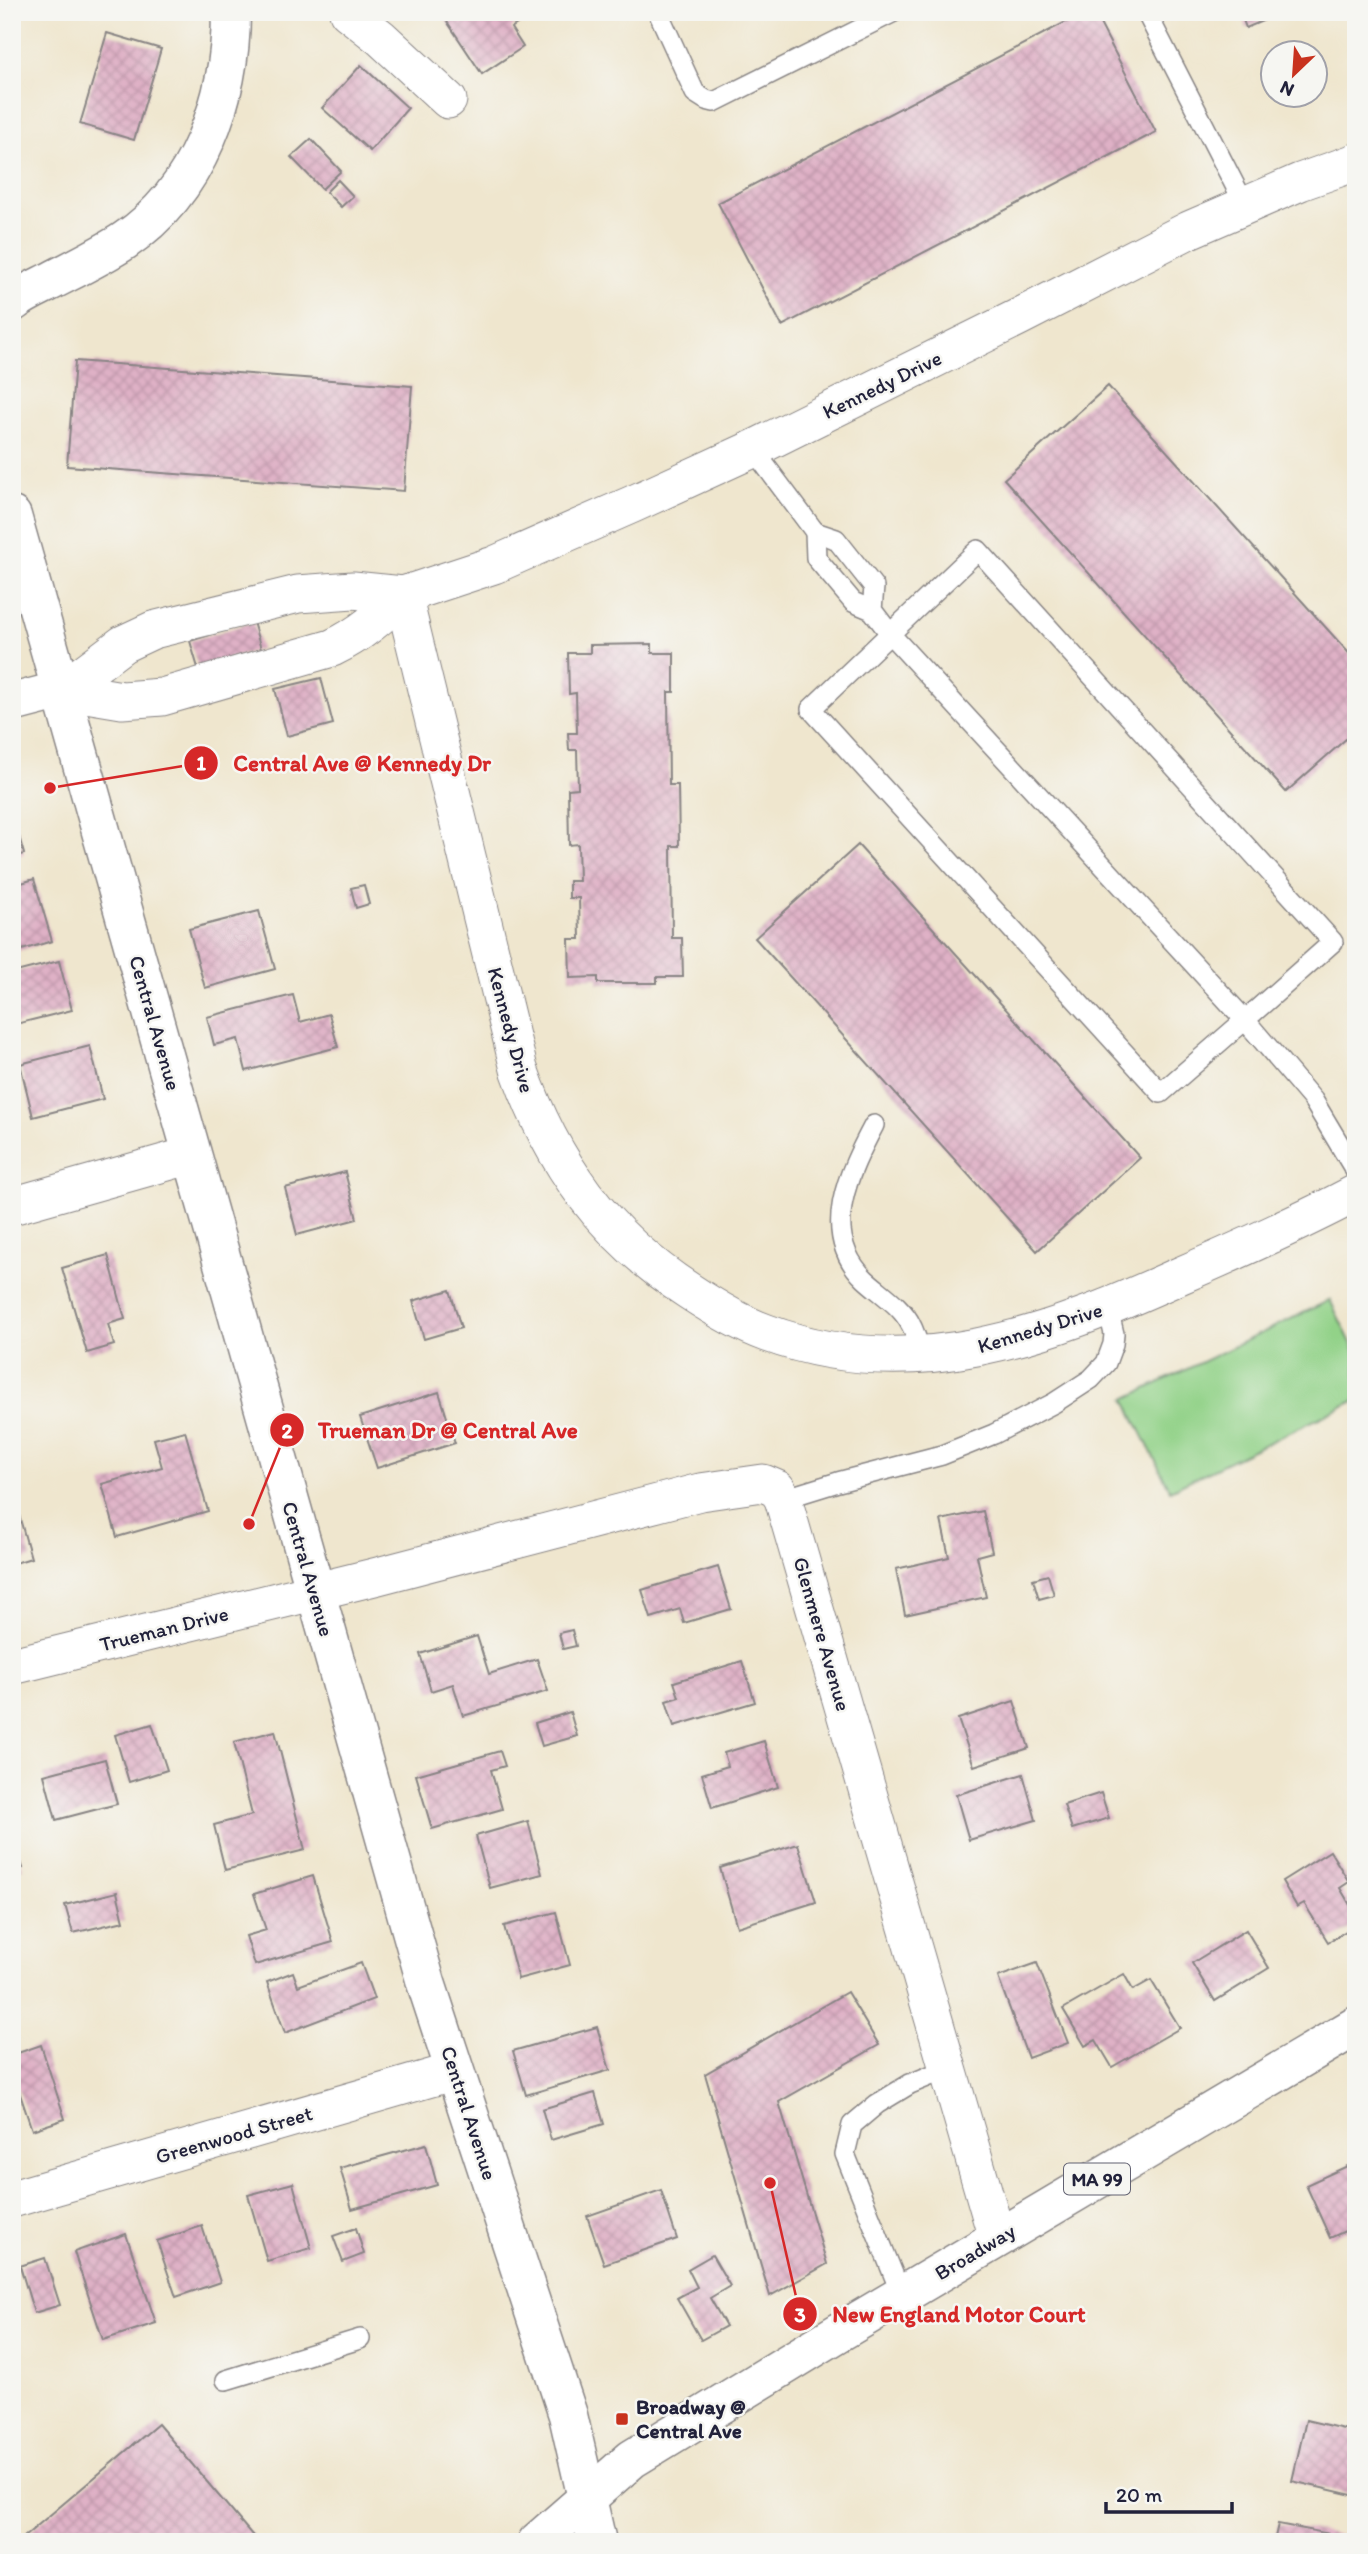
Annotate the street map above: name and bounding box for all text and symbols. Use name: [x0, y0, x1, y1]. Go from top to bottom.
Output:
north arrow: [1260, 38, 1330, 108]
text: N: [1276, 76, 1298, 102]
street label: Kennedy Drive: [818, 345, 945, 424]
callout: Central Ave @ Kennedy Dr: [184, 741, 505, 785]
text: Central Ave @ Kennedy Dr: [233, 749, 491, 777]
text: 1: [196, 750, 206, 775]
street label: Central Avenue: [124, 952, 187, 1093]
street label: Kennedy Drive: [483, 964, 540, 1096]
street label: Kennedy Drive: [974, 1297, 1105, 1358]
callout: Trueman Dr @ Central Ave: [269, 1408, 593, 1452]
text: Trueman Dr @ Central Ave: [317, 1416, 578, 1444]
text: 2: [281, 1418, 293, 1443]
street label: Central Avenue: [277, 1498, 340, 1639]
street label: Glenmere Avenue: [789, 1554, 856, 1714]
street label: Trueman Drive: [97, 1600, 231, 1657]
street label: Central Avenue: [436, 2043, 503, 2183]
street label: Greenwood Street: [153, 2100, 315, 2169]
road number: MA 99: [1064, 2164, 1130, 2194]
street label: Broadway: [930, 2218, 1020, 2285]
callout: New England Motor Court: [783, 2292, 1100, 2336]
text: New England Motor Court: [832, 2300, 1086, 2328]
text: 3: [794, 2302, 806, 2327]
place label: Broadway @ Central Ave: [636, 2394, 746, 2443]
marker: Broadway @ Central Ave: [614, 2411, 630, 2427]
scale bar: [1106, 2470, 1232, 2514]
text: 20 m: [1116, 2482, 1163, 2507]

